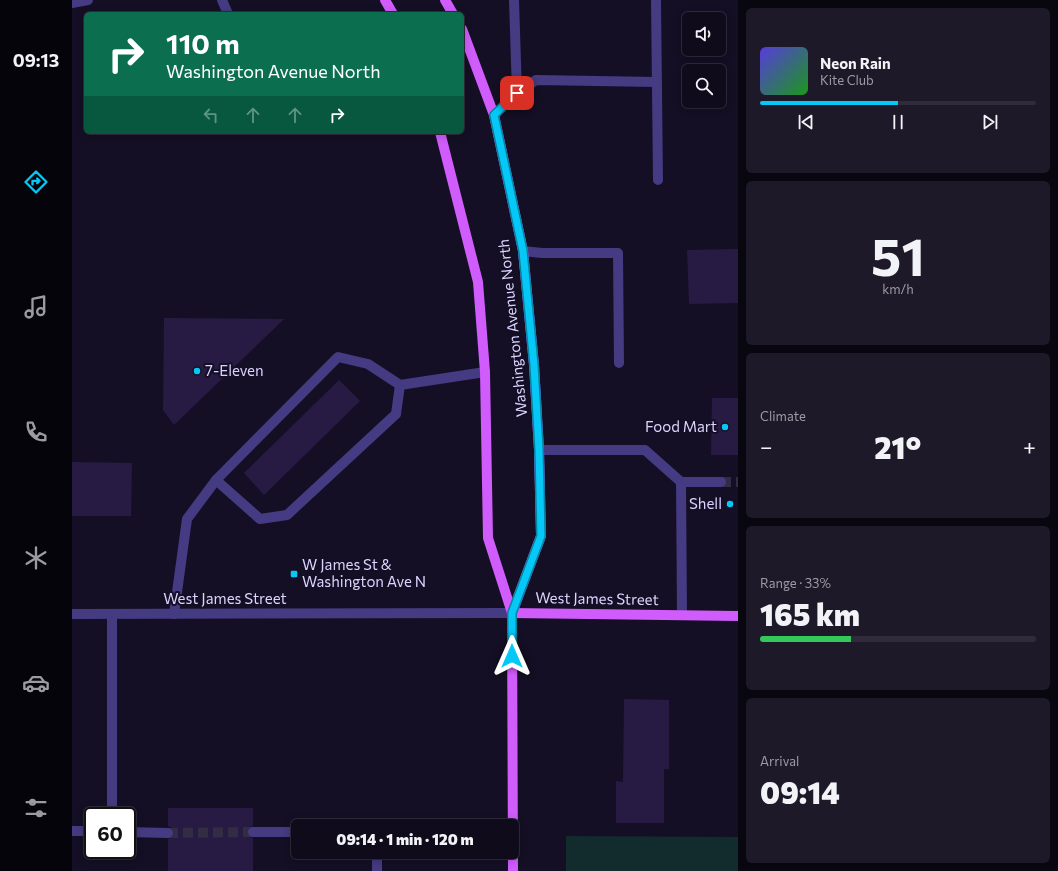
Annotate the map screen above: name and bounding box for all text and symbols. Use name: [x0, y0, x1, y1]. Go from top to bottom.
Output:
map controls: [682, 12, 726, 108]
button: sound: [682, 12, 726, 56]
text: 110 m: [166, 26, 240, 60]
icon: right: [100, 28, 152, 80]
text: 09:13: [13, 49, 59, 71]
text: Neon Rain: [820, 54, 891, 72]
text: Washington Avenue North: [166, 60, 380, 82]
button: search: [682, 64, 726, 108]
text: Kite Club: [820, 72, 874, 88]
pin: [500, 76, 534, 110]
icon: arrive: [506, 82, 528, 104]
icon: left: [200, 104, 222, 126]
icon: ahead: [242, 104, 264, 126]
icon: ahead: [284, 104, 306, 126]
icon: right: [326, 104, 348, 126]
icon: previous: [795, 111, 817, 133]
icon: pause: [887, 111, 909, 133]
icon: next: [979, 111, 1001, 133]
icon: directions: [22, 168, 50, 196]
text: 51: [871, 223, 925, 287]
street label: Washington Avenue North: [494, 238, 530, 418]
text: km/h: [882, 281, 914, 297]
icon: music: [22, 293, 50, 321]
place label: 7-Eleven: [205, 361, 264, 379]
marker: 7-Eleven: [192, 366, 202, 376]
text: Climate: [760, 408, 806, 424]
place label: Food Mart: [645, 417, 717, 435]
icon: phone: [22, 418, 50, 446]
marker: Food Mart: [720, 422, 730, 432]
text: 21°: [874, 428, 921, 465]
text: −: [760, 433, 773, 460]
text: +: [1023, 433, 1036, 460]
place label: Shell: [689, 494, 722, 512]
marker: Shell: [725, 499, 735, 509]
icon: climate: [22, 544, 50, 572]
place label: W James St & Washington Ave N: [302, 555, 426, 590]
marker: W James St & Washington Ave N: [289, 569, 299, 579]
text: Range · 33%: [760, 575, 831, 591]
street label: West James Street: [535, 588, 659, 608]
street label: West James Street: [163, 589, 287, 607]
text: 165 km: [760, 595, 860, 632]
position arrow: [491, 635, 533, 677]
icon: car: [22, 669, 50, 697]
text: Arrival: [760, 753, 799, 769]
text: 09:14: [760, 773, 840, 810]
icon: filters: [22, 794, 50, 822]
speed limit sign: 60: [84, 807, 136, 859]
text: 09:14 · 1 min · 120 m: [336, 830, 474, 848]

